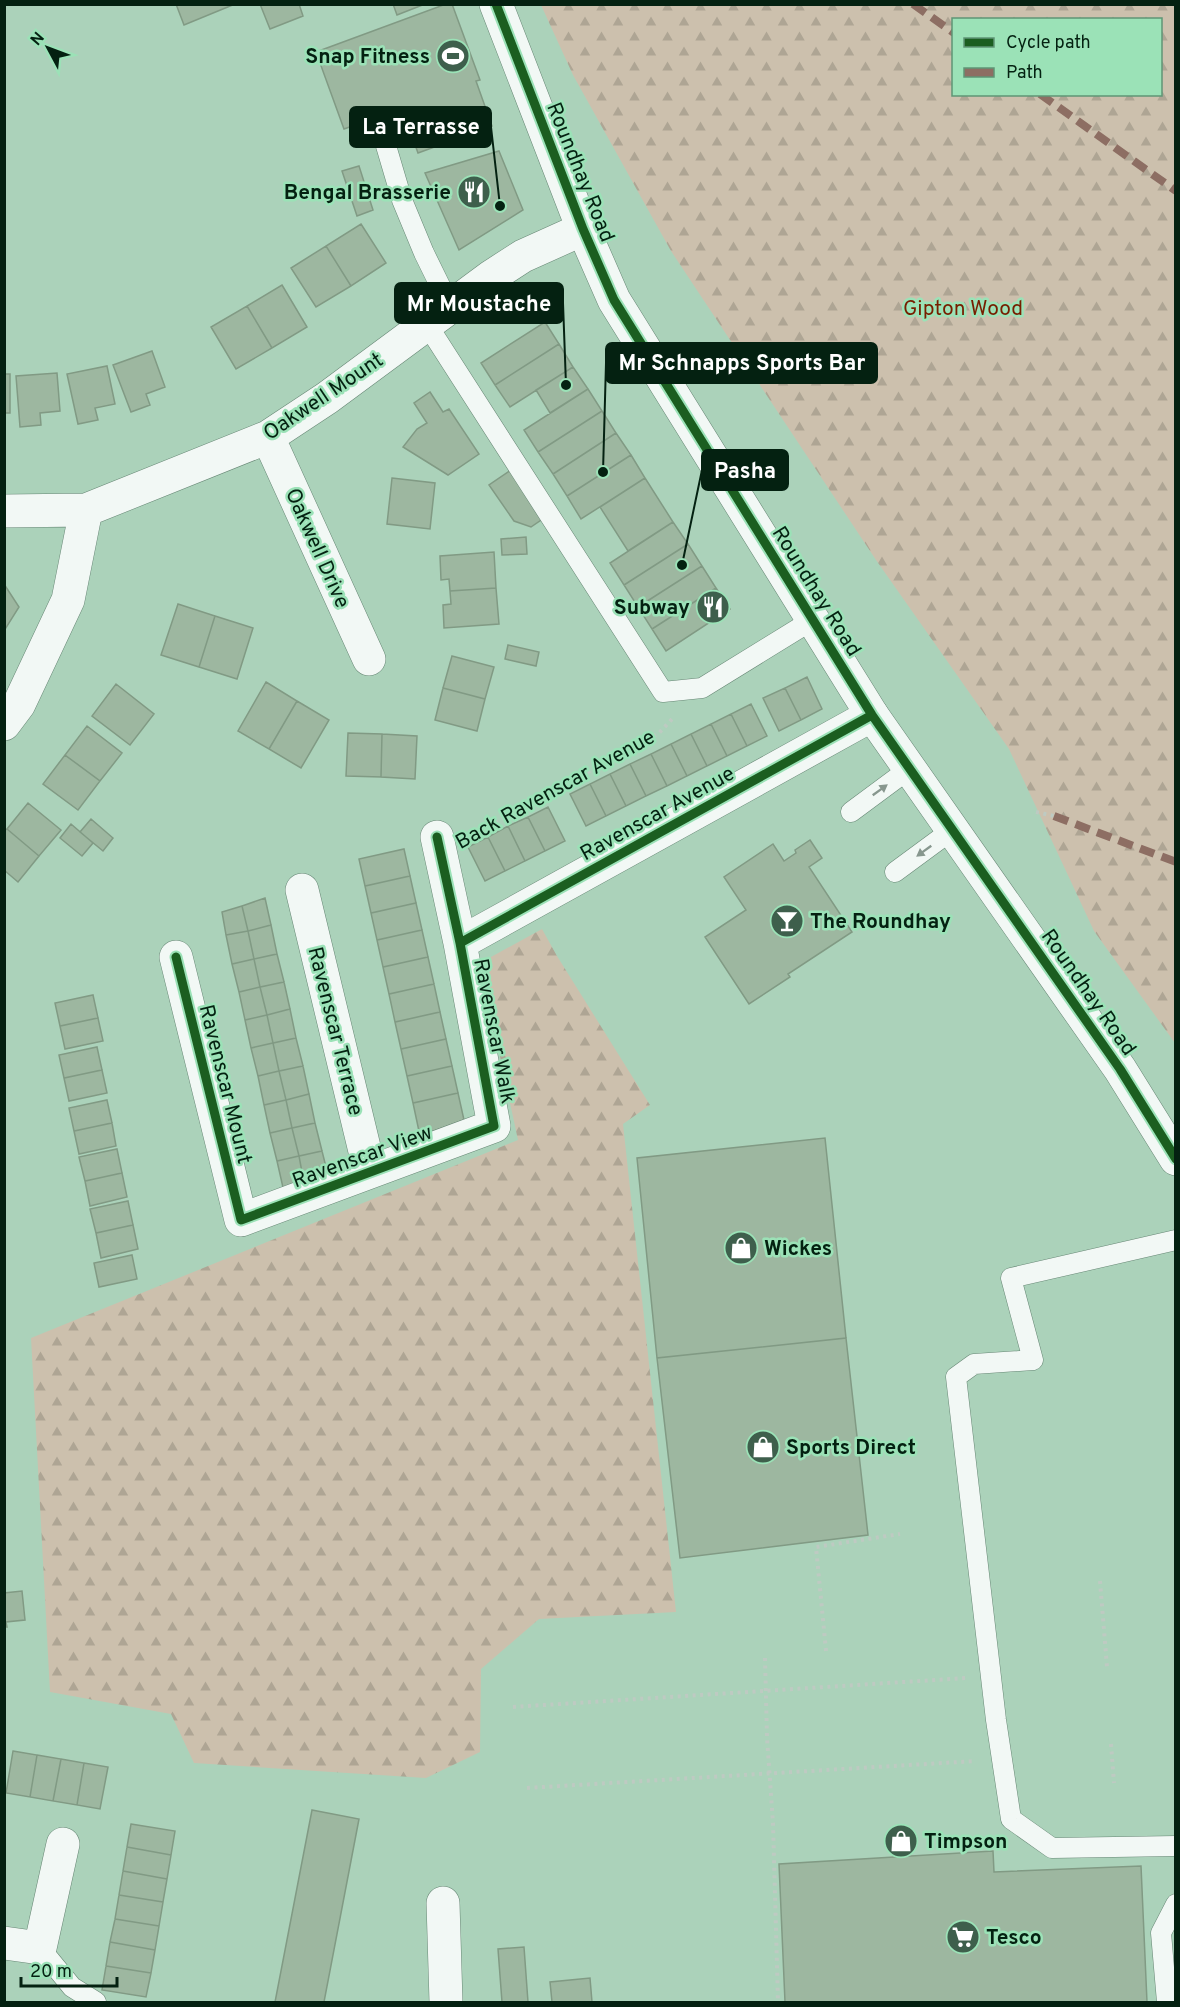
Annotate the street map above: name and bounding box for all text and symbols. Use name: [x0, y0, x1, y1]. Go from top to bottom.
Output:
north arrow: [18, 18, 78, 78]
legend: [952, 18, 1162, 96]
text: N: [27, 29, 50, 50]
text: Cycle path: [1006, 32, 1091, 55]
sports icon: Snap Fitness: [435, 38, 471, 74]
place label: Snap Fitness: [305, 44, 430, 71]
text: Path: [1006, 62, 1043, 85]
street label: Roundhay Road: [539, 99, 620, 247]
callout: La Terrasse: [350, 107, 491, 147]
text: La Terrasse: [362, 115, 480, 142]
restaurant icon: Bengal Brasserie: [456, 174, 492, 210]
place label: Bengal Brasserie: [284, 180, 451, 207]
callout: Mr Moustache: [395, 283, 563, 323]
text: Mr Moustache: [407, 292, 551, 319]
park label: Gipton Wood: [903, 296, 1023, 323]
callout: Mr Schnapps Sports Bar: [606, 343, 877, 383]
street label: Oakwell Mount: [259, 347, 389, 447]
text: Mr Schnapps Sports Bar: [619, 351, 865, 378]
callout: Pasha: [702, 450, 788, 490]
text: Pasha: [714, 459, 776, 486]
street label: Oakwell Drive: [278, 484, 355, 613]
street label: Roundhay Road: [765, 522, 867, 662]
restaurant icon: Subway: [695, 589, 731, 625]
place label: Subway: [614, 595, 690, 622]
street label: Back Ravenscar Avenue: [450, 723, 660, 855]
street label: Ravenscar Avenue: [575, 760, 739, 866]
one-way arrow: [872, 784, 888, 796]
one-way arrow: [916, 845, 932, 857]
bar icon: The Roundhay: [769, 903, 805, 939]
place label: The Roundhay: [810, 909, 951, 936]
street label: Roundhay Road: [1034, 924, 1141, 1061]
street label: Ravenscar Terrace: [300, 944, 369, 1119]
street label: Ravenscar Walk: [466, 956, 521, 1106]
street label: Ravenscar Mount: [192, 1002, 257, 1167]
street label: Ravenscar View: [289, 1120, 436, 1195]
shop icon: Wickes: [723, 1230, 759, 1266]
place label: Wickes: [764, 1236, 832, 1263]
shop icon: Sports Direct: [745, 1429, 781, 1465]
place label: Sports Direct: [786, 1435, 916, 1462]
shop icon: Timpson: [883, 1823, 919, 1859]
place label: Timpson: [924, 1829, 1007, 1856]
supermarket icon: Tesco: [945, 1919, 981, 1955]
place label: Tesco: [986, 1925, 1042, 1952]
scale bar: [21, 1950, 117, 1988]
text: 20 m: [30, 1961, 72, 1984]

